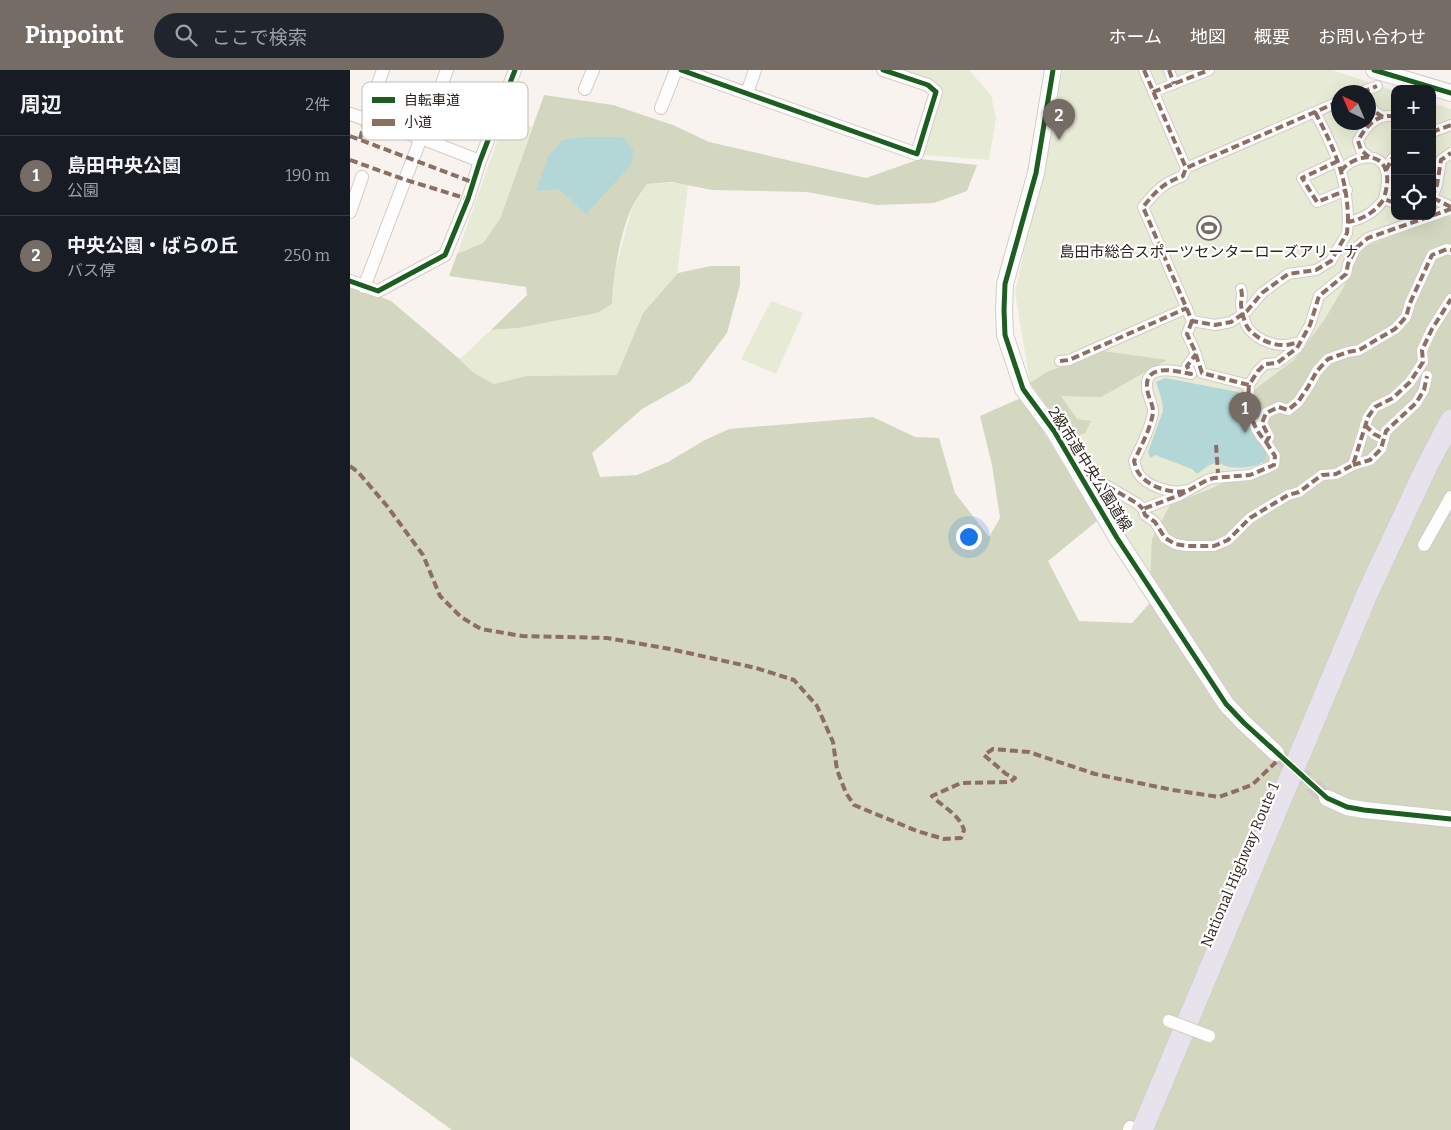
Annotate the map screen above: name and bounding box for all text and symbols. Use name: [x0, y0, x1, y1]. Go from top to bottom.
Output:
search box: [154, 13, 504, 58]
text: Pinpoint: [25, 21, 124, 49]
icon: search: [172, 21, 200, 49]
text: ここで検索: [212, 26, 307, 49]
text: ホーム: [1109, 26, 1162, 48]
text: 地図: [1190, 26, 1226, 48]
text: 概要: [1254, 26, 1290, 48]
text: お問い合わせ: [1318, 26, 1426, 48]
legend: [362, 82, 528, 140]
north arrow: [1331, 85, 1376, 130]
map controls: [1391, 85, 1436, 220]
button: +: [1391, 85, 1436, 130]
text: 周辺: [20, 92, 62, 118]
text: 自転車道: [404, 92, 460, 109]
text: 2件: [305, 95, 330, 114]
pin: 2: [1043, 99, 1075, 140]
text: 小道: [404, 114, 432, 131]
button: −: [1391, 130, 1436, 175]
text: 島田中央公園: [67, 154, 181, 177]
text: 1: [33, 166, 39, 185]
text: 190 m: [285, 166, 330, 185]
button: locate: [1391, 175, 1436, 220]
text: 公園: [67, 181, 99, 200]
sports icon: 島田市総合スポーツセンターローズアリーナ: [1196, 215, 1222, 241]
text: 中央公園・ばらの丘: [67, 234, 238, 257]
place label: 島田市総合スポーツセンターローズアリーナ: [1060, 243, 1358, 261]
text: 2: [31, 246, 41, 265]
text: 250 m: [284, 246, 330, 265]
text: バス停: [67, 261, 115, 280]
pin: 1: [1229, 392, 1261, 433]
street label: 2級市道中央公園道線: [1044, 404, 1136, 534]
your location: [956, 524, 982, 550]
street label: National Highway Route 1: [1197, 780, 1283, 950]

